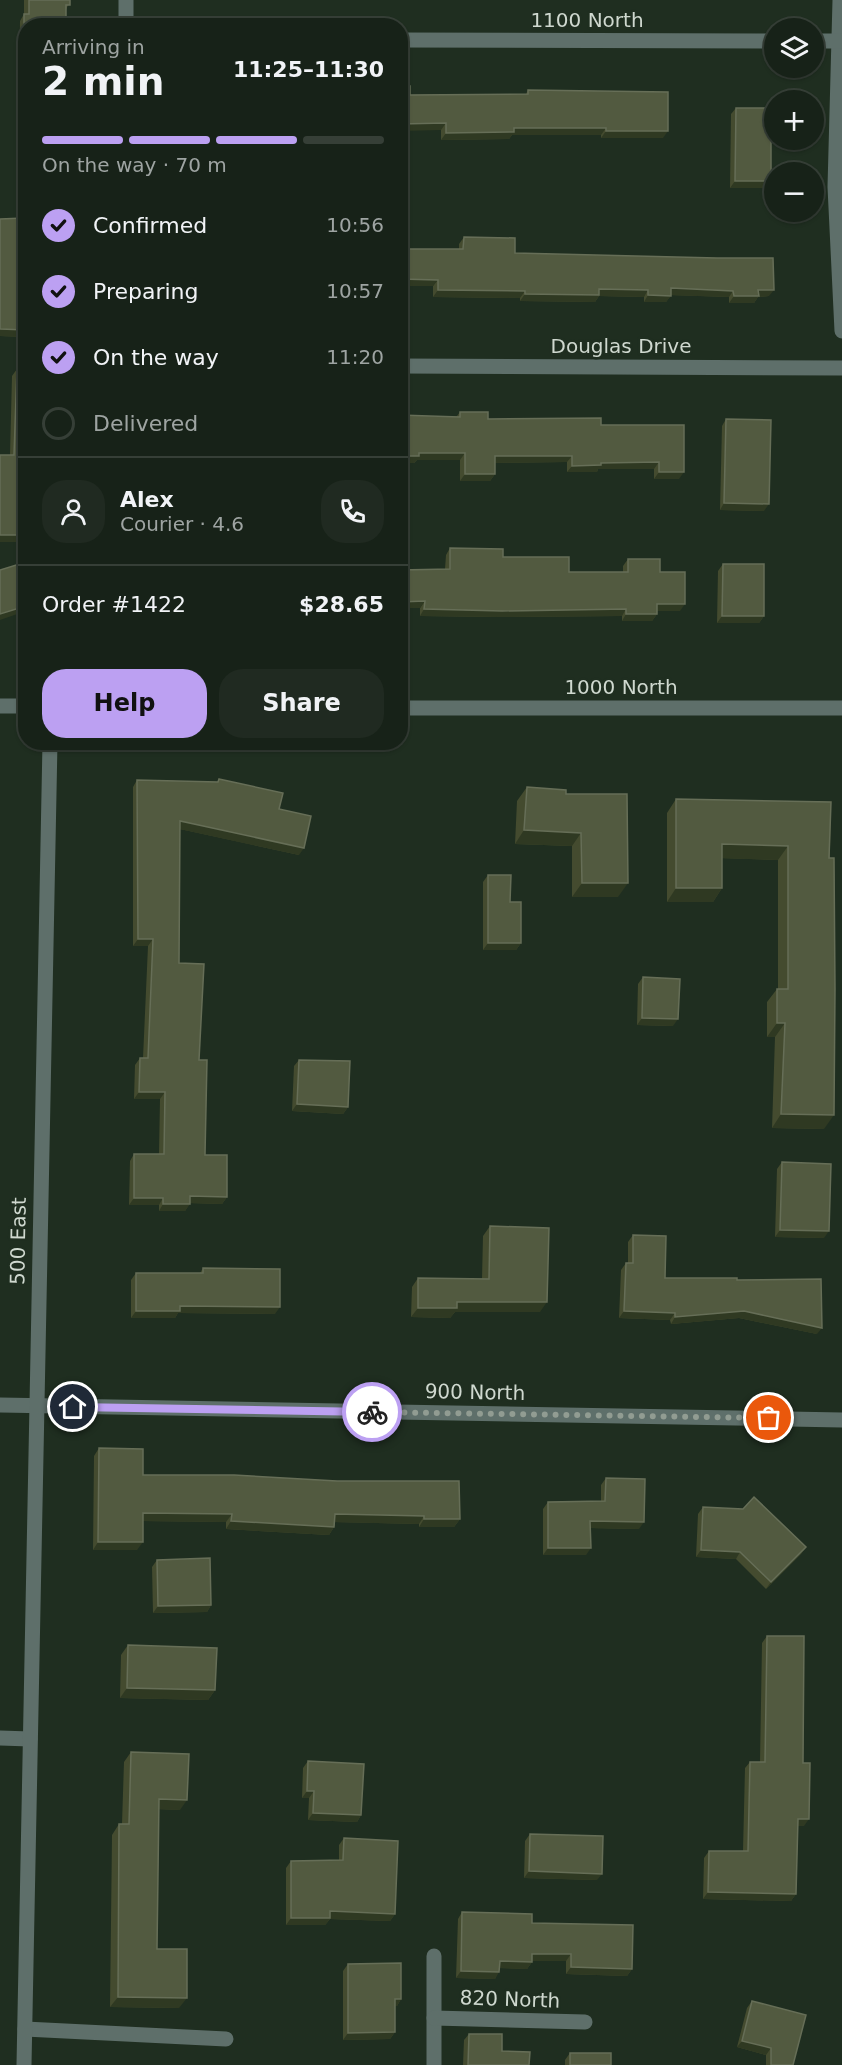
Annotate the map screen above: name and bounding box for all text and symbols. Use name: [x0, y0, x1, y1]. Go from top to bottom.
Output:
street label: 1100 North: [530, 8, 644, 32]
map controls: [764, 18, 824, 222]
button: layers: [764, 18, 824, 78]
text: Arriving in: [42, 35, 145, 59]
text: 11:25–11:30: [233, 57, 384, 82]
text: 2 min: [42, 59, 164, 104]
button: +: [764, 90, 824, 150]
text: On the way · 70 m: [42, 153, 227, 177]
button: −: [764, 162, 824, 222]
icon: check: [42, 209, 75, 242]
text: Confirmed: [93, 213, 207, 238]
text: 10:56: [326, 213, 384, 237]
icon: check: [42, 275, 75, 308]
text: Preparing: [93, 279, 199, 304]
text: 10:57: [326, 279, 384, 303]
street label: Douglas Drive: [551, 334, 691, 358]
icon: check: [42, 341, 75, 374]
text: On the way: [93, 345, 219, 370]
text: 11:20: [326, 345, 384, 369]
text: Delivered: [93, 411, 198, 436]
button: person: [42, 480, 105, 543]
button: phone: [321, 480, 384, 543]
text: Alex: [120, 487, 174, 512]
text: Courier · 4.6: [120, 512, 244, 536]
text: Order #1422: [42, 592, 186, 617]
text: $28.65: [299, 592, 384, 617]
button: Help: [42, 669, 207, 738]
button: Share: [219, 669, 384, 738]
street label: 1000 North: [564, 675, 678, 699]
street label: 500 East: [5, 1197, 31, 1285]
street label: 900 North: [425, 1379, 525, 1405]
pin: [47, 1381, 98, 1432]
courier: [342, 1382, 402, 1442]
icon: home: [56, 1390, 89, 1423]
pin: [743, 1392, 794, 1443]
icon: bike: [356, 1396, 389, 1429]
icon: bag: [752, 1401, 785, 1434]
street label: 820 North: [459, 1985, 561, 2013]

